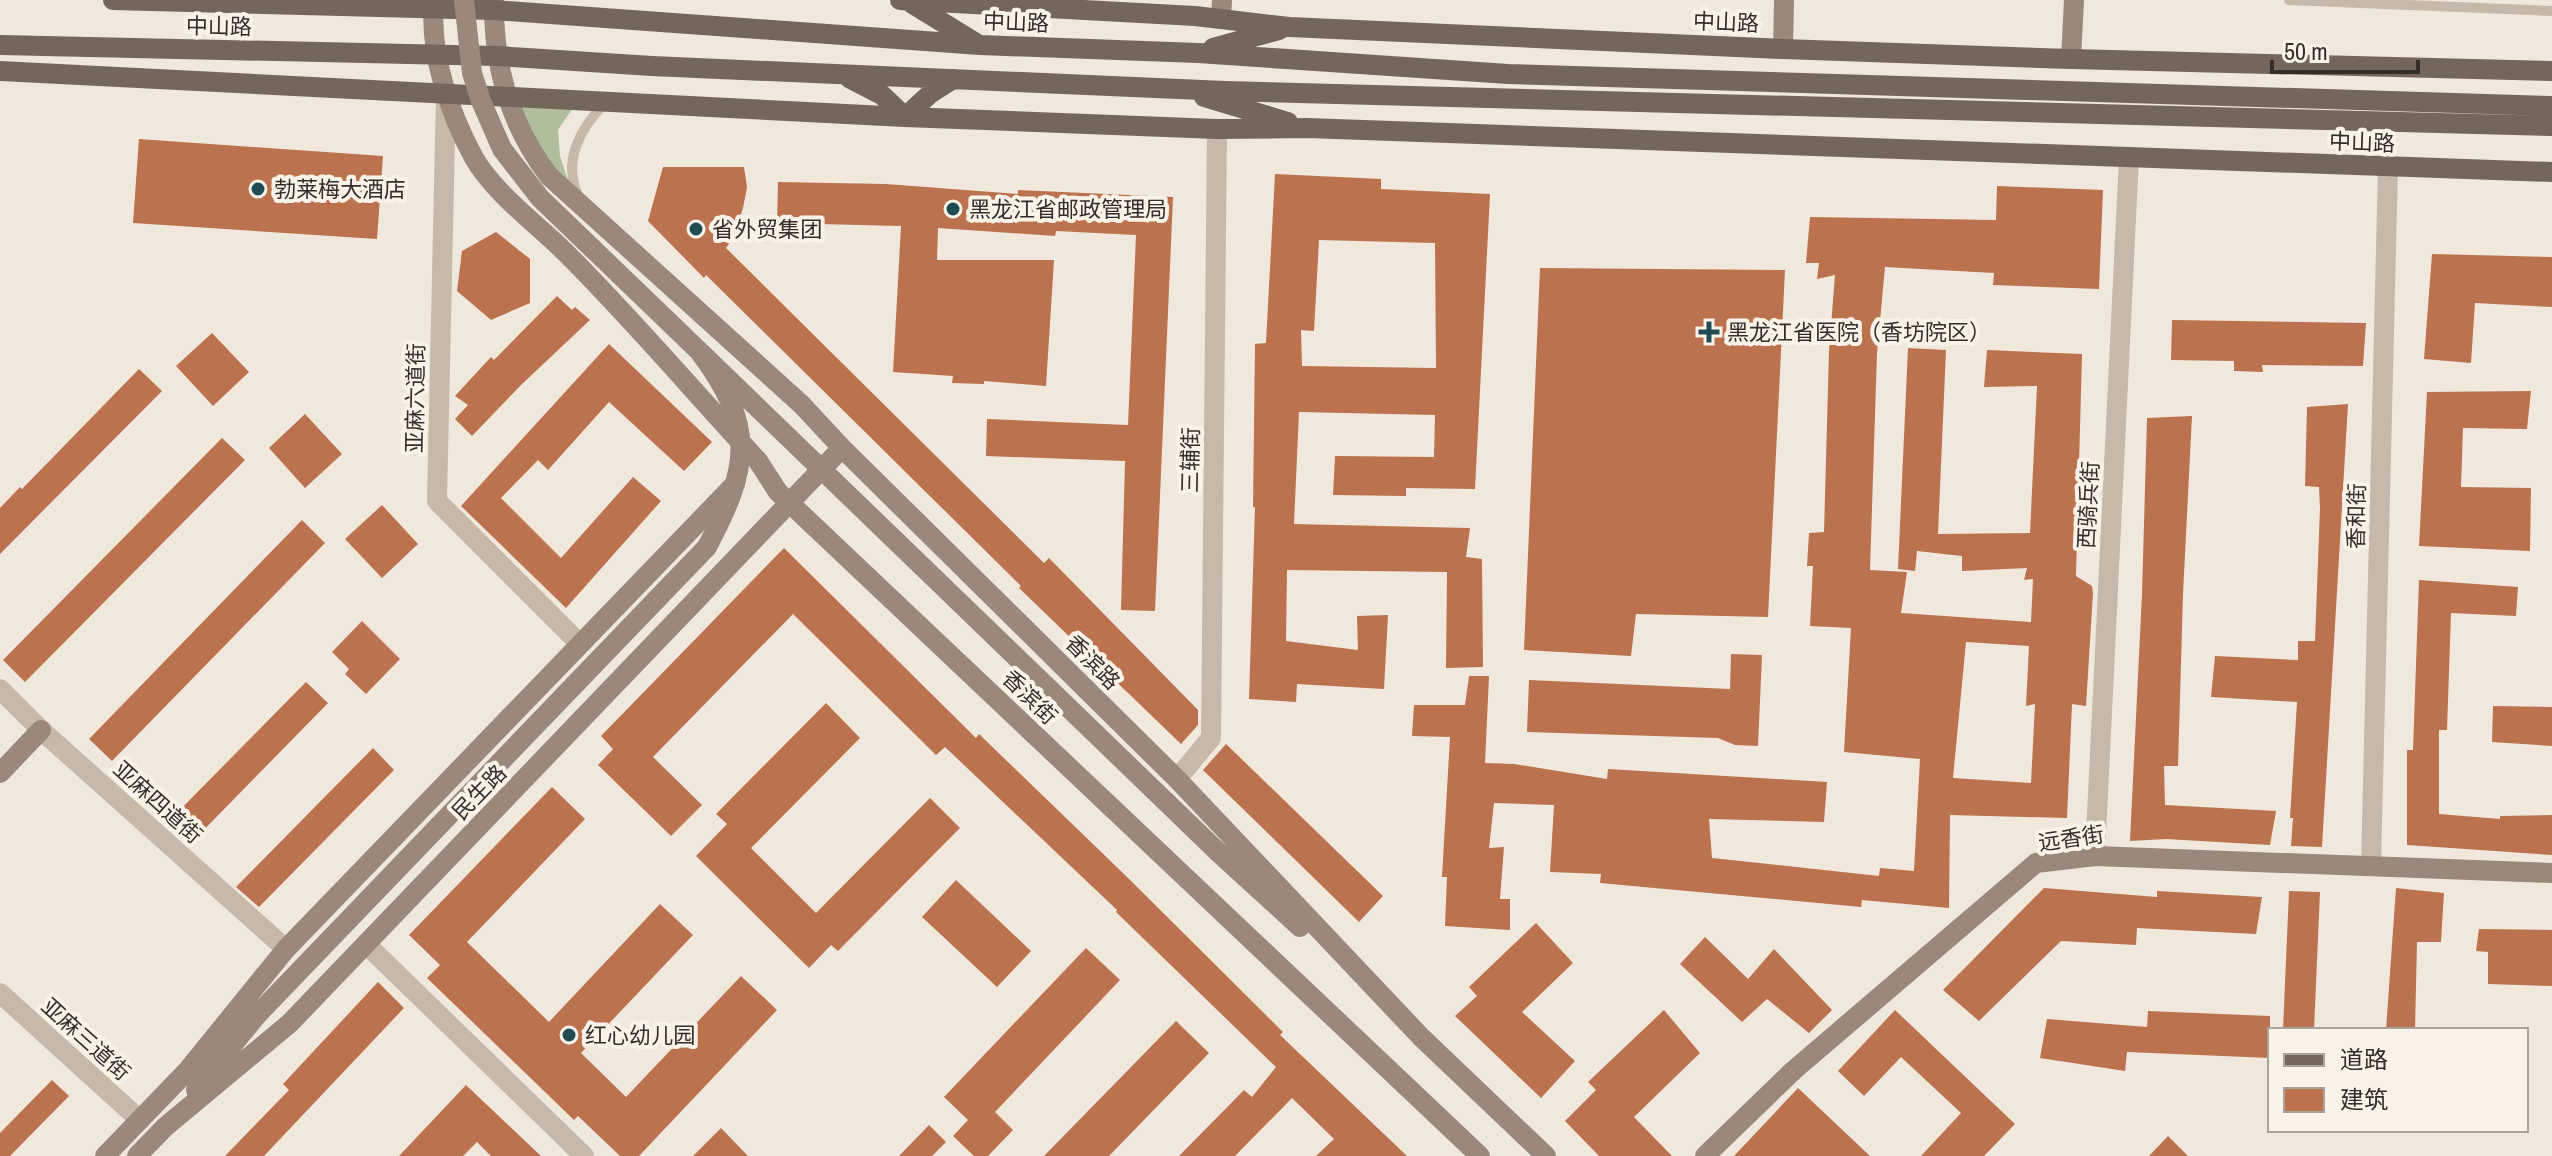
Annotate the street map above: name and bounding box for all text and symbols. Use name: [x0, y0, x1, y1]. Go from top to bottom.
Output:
street label: 中山路: [982, 6, 1050, 38]
street label: 中山路: [1692, 6, 1760, 38]
street label: 中山路: [186, 10, 252, 42]
scale bar: [2272, 24, 2418, 74]
text: 50 m: [2284, 35, 2328, 67]
street label: 中山路: [2328, 126, 2396, 158]
place label: 勃莱梅大酒店: [274, 174, 406, 204]
marker: 勃莱梅大酒店: [249, 180, 267, 198]
place label: 黑龙江省邮政管理局: [969, 194, 1167, 224]
marker: 黑龙江省邮政管理局: [944, 200, 962, 218]
place label: 省外贸集团: [712, 214, 822, 244]
marker: 省外贸集团: [687, 220, 705, 238]
place label: 黑龙江省医院（香坊院区）: [1727, 317, 1991, 347]
marker: 黑龙江省医院（香坊院区）: [1698, 321, 1720, 343]
street label: 亚麻六道街: [399, 343, 431, 453]
street label: 三辅街: [1174, 427, 1206, 493]
street label: 西骑兵街: [2071, 460, 2105, 550]
street label: 香和街: [2340, 483, 2372, 549]
street label: 香滨路: [1059, 628, 1127, 696]
street label: 香滨街: [996, 663, 1064, 731]
street label: 亚麻四道街: [107, 754, 209, 850]
street label: 民生路: [445, 758, 513, 826]
street label: 远香街: [2036, 819, 2106, 857]
street label: 亚麻三道街: [35, 991, 137, 1087]
place label: 红心幼儿园: [585, 1020, 695, 1050]
marker: 红心幼儿园: [560, 1026, 578, 1044]
legend: [2268, 1028, 2528, 1132]
text: 道路: [2340, 1043, 2388, 1075]
text: 建筑: [2340, 1083, 2388, 1115]

